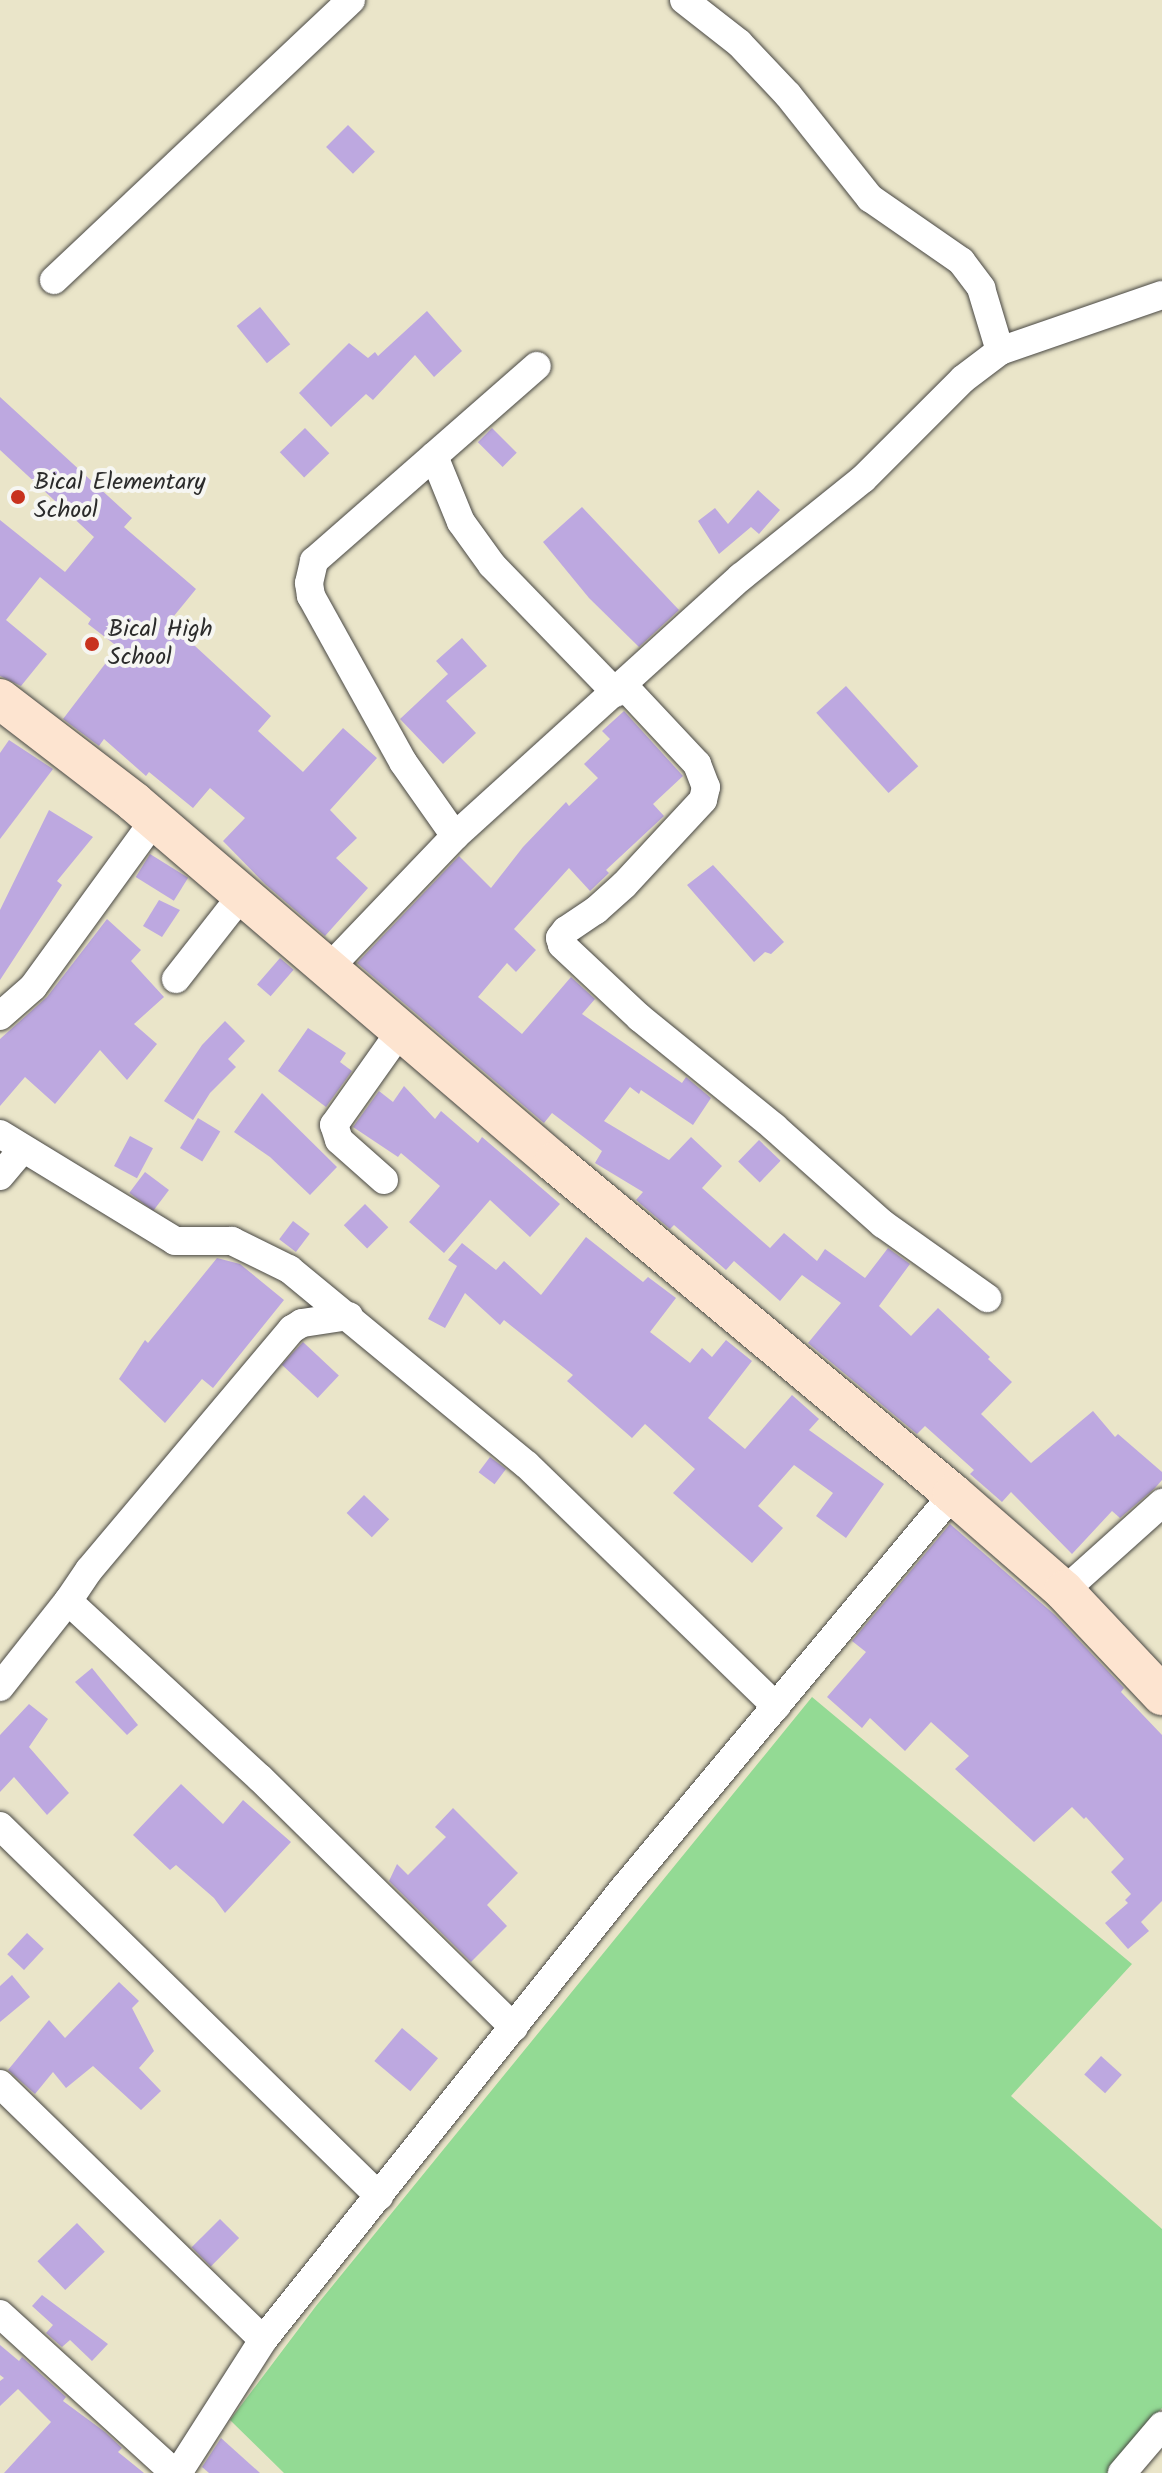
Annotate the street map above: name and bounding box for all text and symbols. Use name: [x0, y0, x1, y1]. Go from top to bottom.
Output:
place label: Bical Elementary School: [34, 469, 206, 525]
marker: Bical Elementary School: [9, 488, 27, 506]
place label: Bical High School: [108, 616, 212, 672]
marker: Bical High School: [83, 635, 101, 653]

